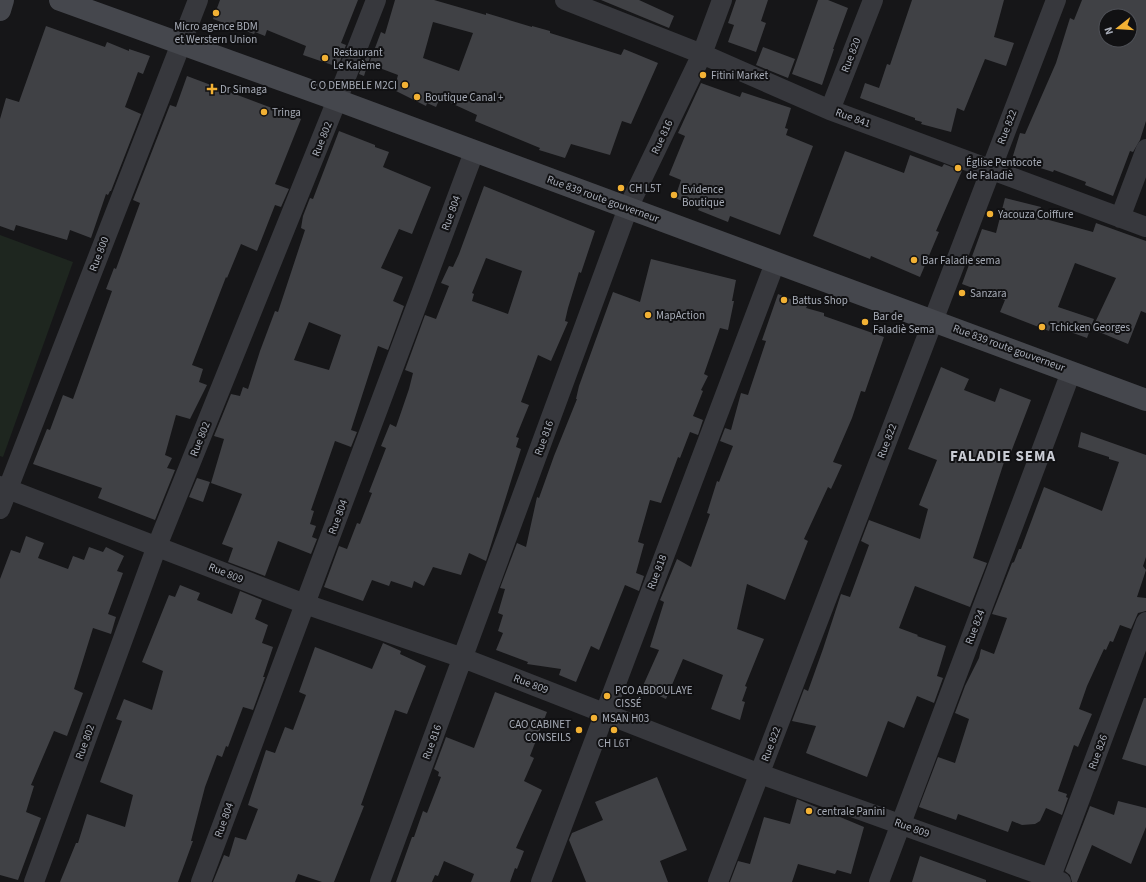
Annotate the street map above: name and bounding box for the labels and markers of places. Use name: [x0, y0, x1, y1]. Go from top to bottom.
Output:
marker: Micro agence BDM et Werstern Union: [211, 8, 221, 18]
place label: Micro agence BDM et Werstern Union: [174, 19, 258, 47]
place label: Restaurant Le Kalème: [333, 45, 383, 73]
marker: Restaurant Le Kalème: [320, 53, 330, 63]
place label: Fitini Market: [711, 68, 768, 83]
marker: Fitini Market: [698, 70, 708, 80]
place label: C O DEMBELE M2CI: [310, 78, 397, 93]
marker: C O DEMBELE M2CI: [400, 80, 410, 90]
place label: Dr Simaga: [220, 82, 267, 97]
marker: Dr Simaga: [207, 84, 217, 94]
place label: Boutique Canal +: [425, 90, 504, 105]
marker: Boutique Canal +: [412, 92, 422, 102]
place label: Tringa: [272, 105, 301, 120]
marker: Tringa: [259, 107, 269, 117]
place label: Église Pentocote de Faladiè: [966, 155, 1042, 183]
marker: Église Pentocote de Faladiè: [953, 163, 963, 173]
place label: CH L5T: [629, 181, 661, 196]
place label: Evidence Boutique: [682, 182, 725, 210]
marker: CH L5T: [616, 183, 626, 193]
marker: Evidence Boutique: [669, 190, 679, 200]
place label: Yacouza Coiffure: [997, 207, 1074, 222]
marker: Yacouza Coiffure: [985, 209, 995, 219]
place label: Bar Faladie sema: [922, 253, 1000, 268]
marker: Bar Faladie sema: [909, 255, 919, 265]
place label: Sanzara: [970, 286, 1007, 301]
marker: Sanzara: [957, 288, 967, 298]
place label: Battus Shop: [792, 293, 848, 308]
marker: Battus Shop: [779, 295, 789, 305]
place label: MapAction: [656, 308, 705, 323]
place label: Bar de Faladiè Sema: [873, 309, 934, 337]
marker: MapAction: [643, 310, 653, 320]
marker: Bar de Faladiè Sema: [860, 317, 870, 327]
place label: Tchicken Georges: [1050, 320, 1131, 335]
marker: Tchicken Georges: [1037, 322, 1047, 332]
place label: PCO ABDOULAYE CISSÉ: [615, 683, 693, 711]
marker: PCO ABDOULAYE CISSÉ: [602, 691, 612, 701]
place label: MSAN H03: [602, 711, 649, 726]
marker: MSAN H03: [589, 713, 599, 723]
place label: CAO CABINET CONSEILS: [509, 717, 571, 745]
marker: CAO CABINET CONSEILS: [574, 725, 584, 735]
marker: CH L6T: [609, 725, 619, 735]
place label: CH L6T: [598, 736, 630, 751]
place label: centrale Panini: [817, 804, 885, 819]
marker: centrale Panini: [804, 806, 814, 816]

